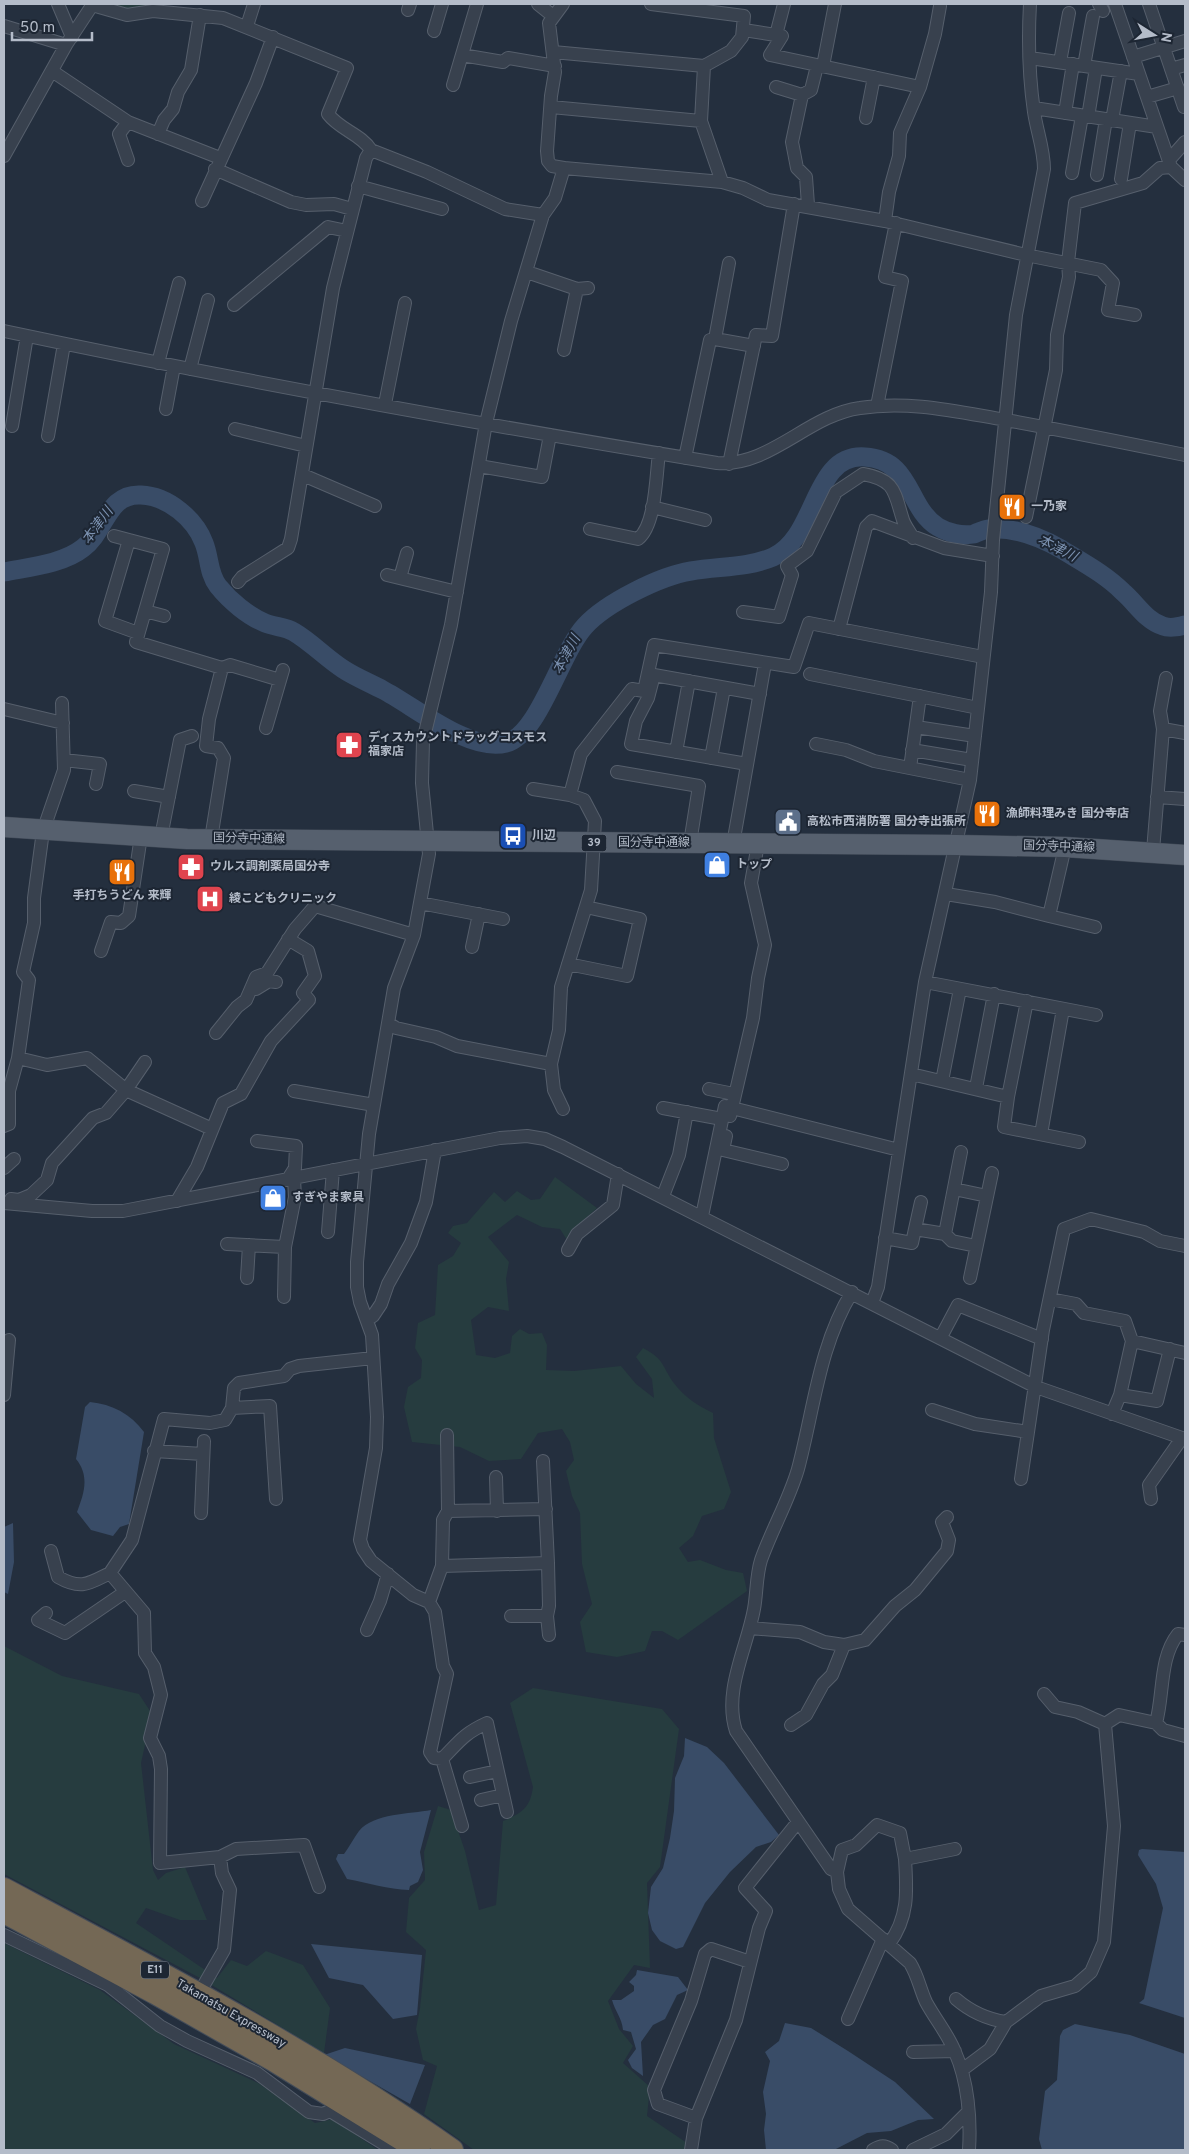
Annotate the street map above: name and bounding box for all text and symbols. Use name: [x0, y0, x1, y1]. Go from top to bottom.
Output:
scale bar: [12, 10, 92, 42]
north arrow: [1129, 10, 1179, 60]
text: 50 m: [20, 19, 55, 38]
text: N: [1156, 31, 1175, 44]
restaurant icon: 一乃家: [997, 492, 1027, 522]
place label: 一乃家: [1031, 499, 1067, 515]
water label: 本津川: [79, 502, 118, 548]
water label: 本津川: [1034, 532, 1081, 567]
water label: 本津川: [549, 631, 586, 677]
pharmacy icon: ディスカウントドラッグコスモス 福家店: [334, 730, 364, 760]
place label: ディスカウントドラッグコスモス 福家店: [368, 730, 547, 760]
restaurant icon: 漁師料理みき 国分寺店: [972, 799, 1002, 829]
place label: 漁師料理みき 国分寺店: [1006, 806, 1129, 822]
public building icon: 高松市西消防署 国分寺出張所: [773, 807, 803, 837]
place label: 高松市西消防署 国分寺出張所: [807, 814, 966, 830]
bus stop icon: 川辺: [498, 821, 528, 851]
place label: 川辺: [532, 828, 556, 844]
street label: 国分寺中通線: [213, 830, 285, 848]
road number: 39: [582, 834, 606, 851]
street label: 国分寺中通線: [618, 835, 690, 851]
street label: 国分寺中通線: [1023, 838, 1095, 856]
shop icon: トップ: [702, 850, 732, 880]
pharmacy icon: ウルス調剤薬局国分寺: [176, 852, 206, 882]
restaurant icon: 手打ちうどん 来輝: [107, 857, 137, 887]
place label: トップ: [736, 857, 772, 873]
place label: ウルス調剤薬局国分寺: [210, 859, 330, 875]
hospital icon: 綾こどもクリニック: [195, 884, 225, 914]
place label: 手打ちうどん 来輝: [72, 888, 172, 904]
place label: 綾こどもクリニック: [229, 891, 337, 907]
shop icon: すぎやま家具: [258, 1183, 288, 1213]
place label: すぎやま家具: [292, 1190, 364, 1206]
road number: E11: [141, 1962, 169, 1978]
street label: Takamatsu Expressway: [173, 1976, 289, 2052]

